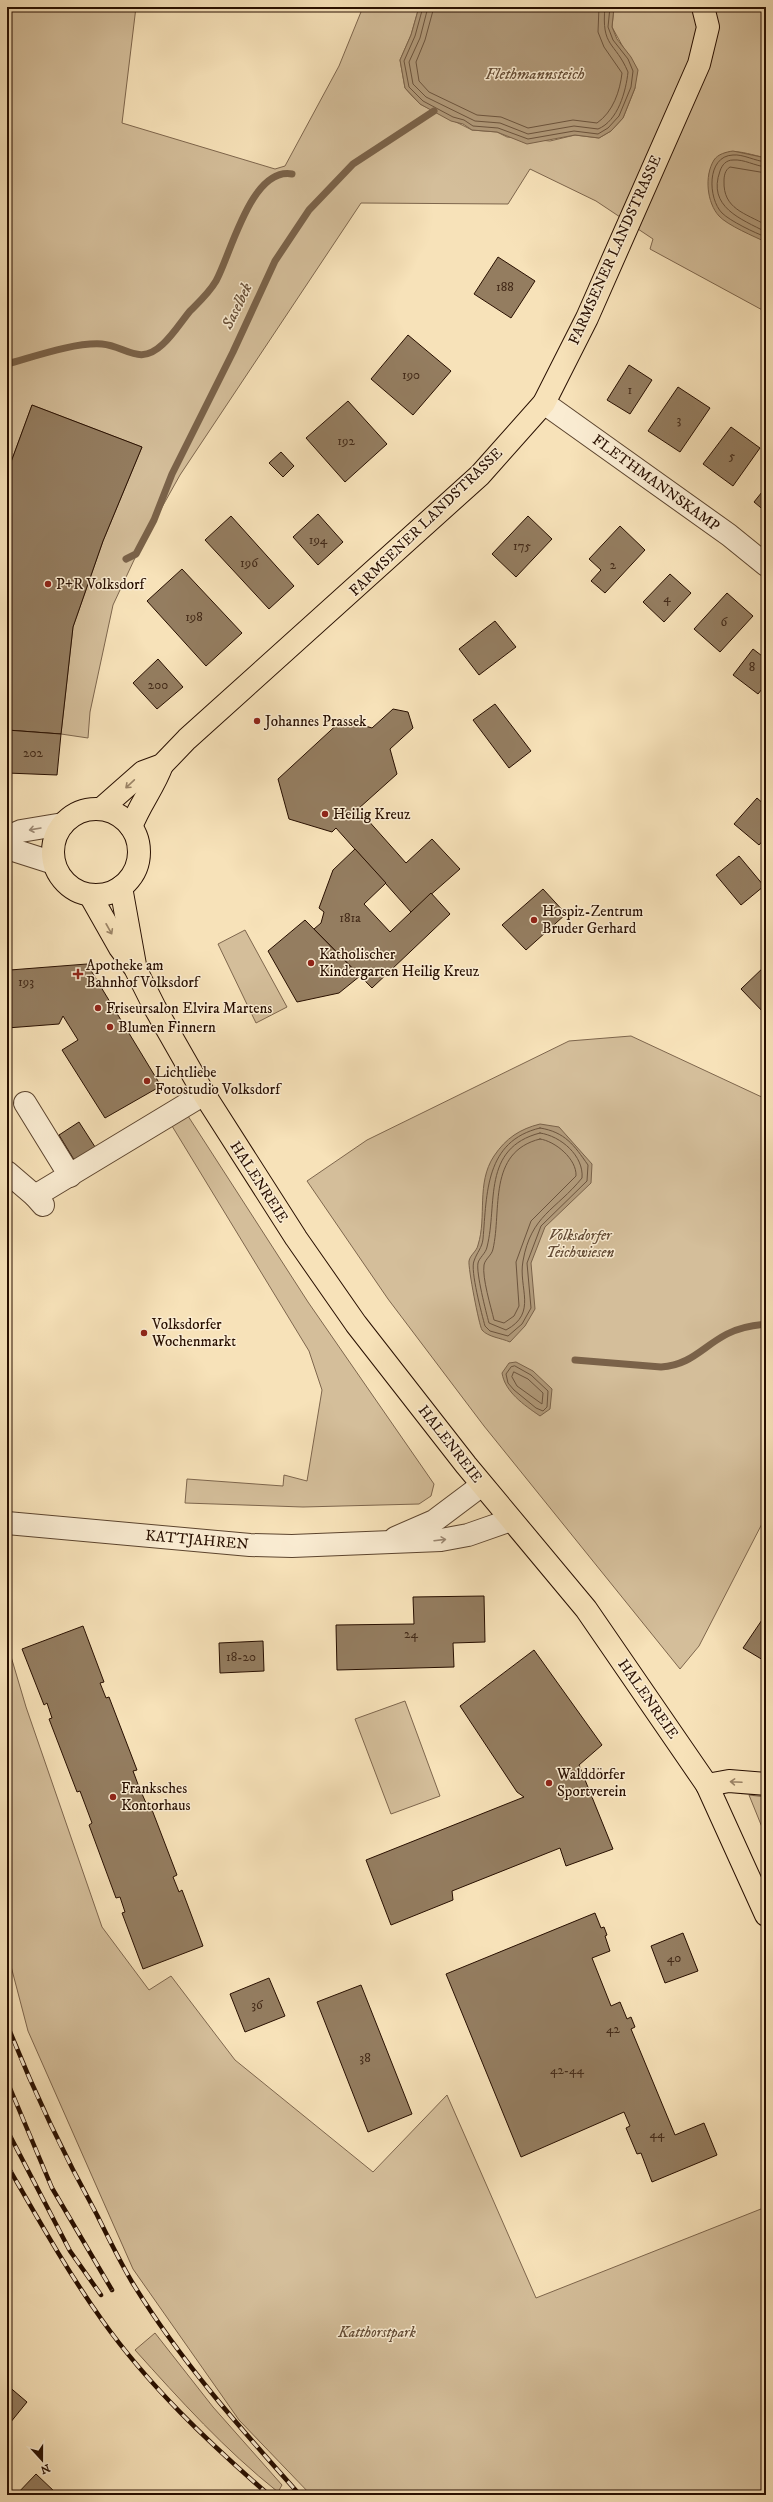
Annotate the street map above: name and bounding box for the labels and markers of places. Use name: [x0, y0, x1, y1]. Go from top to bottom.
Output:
place label: P+R Volksdorf: [56, 575, 147, 594]
marker: P+R Volksdorf: [43, 579, 53, 589]
place label: Johannes Prassek: [263, 712, 367, 731]
marker: Johannes Prassek: [252, 716, 262, 726]
place label: Heilig Kreuz: [333, 805, 411, 824]
marker: Heilig Kreuz: [320, 809, 330, 819]
place label: Hospiz-Zentrum Bruder Gerhard: [542, 902, 643, 938]
marker: Hospiz-Zentrum Bruder Gerhard: [529, 915, 539, 925]
place label: Katholischer Kindergarten Heilig Kreuz: [319, 945, 480, 981]
place label: Apotheke am Bahnhof Volksdorf: [86, 956, 201, 992]
marker: Katholischer Kindergarten Heilig Kreuz: [306, 958, 316, 968]
marker: Apotheke am Bahnhof Volksdorf: [73, 969, 83, 979]
place label: Friseursalon Elvira Martens: [106, 999, 272, 1018]
marker: Friseursalon Elvira Martens: [93, 1003, 103, 1013]
place label: Blumen Finnern: [118, 1018, 216, 1037]
marker: Blumen Finnern: [105, 1022, 115, 1032]
place label: Lichtliebe Fotostudio Volksdorf: [155, 1063, 282, 1099]
marker: Lichtliebe Fotostudio Volksdorf: [142, 1076, 152, 1086]
place label: Volksdorfer Wochenmarkt: [151, 1315, 236, 1351]
marker: Volksdorfer Wochenmarkt: [139, 1328, 149, 1338]
place label: Walddörfer Sportverein: [556, 1765, 626, 1801]
marker: Walddörfer Sportverein: [544, 1778, 554, 1788]
place label: Franksches Kontorhaus: [121, 1779, 191, 1815]
marker: Franksches Kontorhaus: [108, 1792, 118, 1802]

